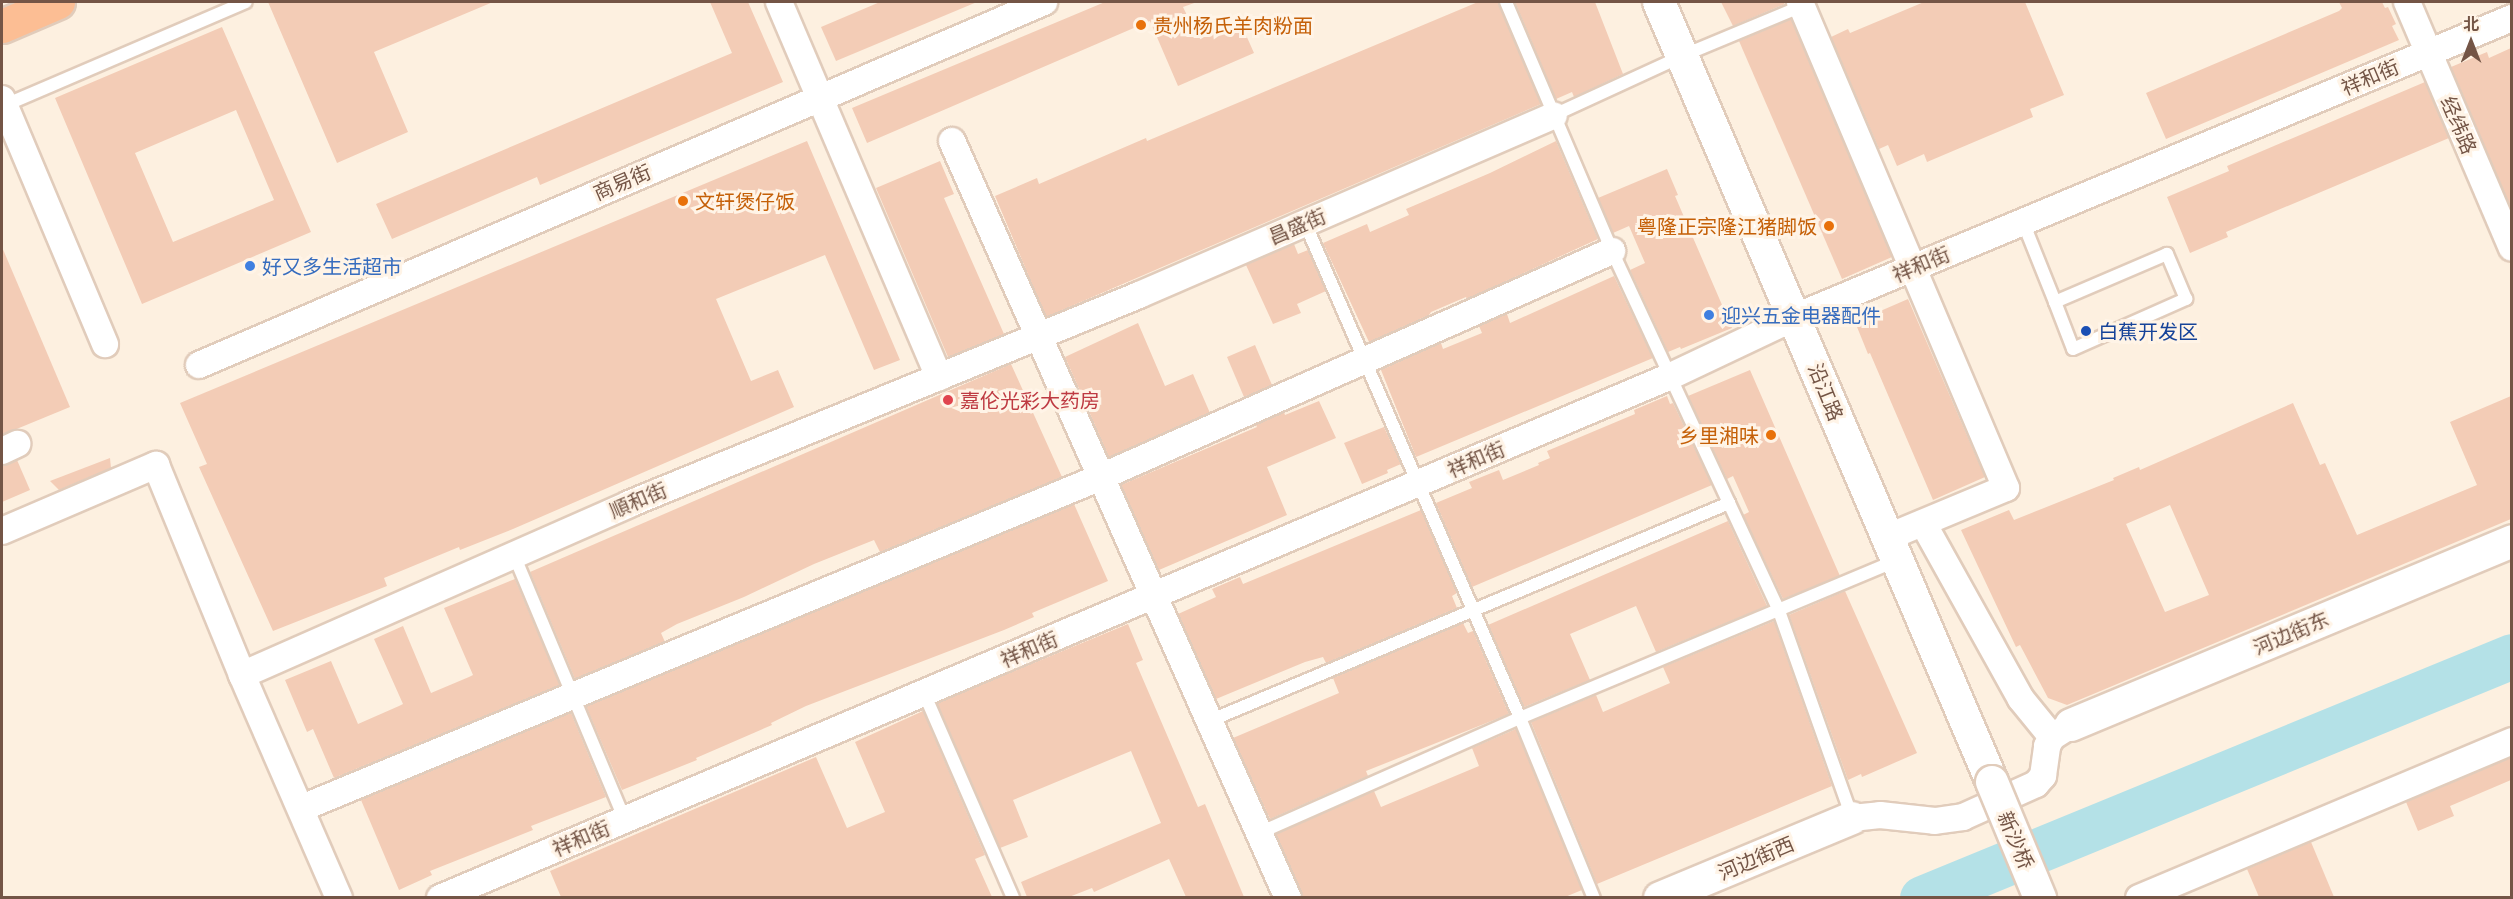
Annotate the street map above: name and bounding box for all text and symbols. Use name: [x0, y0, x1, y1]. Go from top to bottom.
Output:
north arrow: [2441, 12, 2501, 72]
place label: 贵州杨氏羊肉粉面: [1153, 13, 1313, 37]
text: 北: [2463, 14, 2479, 33]
marker: 贵州杨氏羊肉粉面: [1134, 18, 1148, 32]
street label: 祥和街: [2338, 54, 2402, 100]
street label: 经纬路: [2436, 93, 2482, 157]
street label: 商易街: [590, 159, 654, 205]
place label: 文轩煲仔饭: [695, 189, 795, 213]
marker: 文轩煲仔饭: [676, 194, 690, 208]
street label: 昌盛街: [1265, 203, 1329, 249]
place label: 粤隆正宗隆江猪脚饭: [1637, 214, 1817, 238]
marker: 粤隆正宗隆江猪脚饭: [1822, 219, 1836, 233]
street label: 祥和街: [1889, 241, 1953, 287]
place label: 好又多生活超市: [262, 254, 402, 278]
marker: 好又多生活超市: [243, 259, 257, 273]
place label: 迎兴五金电器配件: [1721, 303, 1881, 327]
marker: 迎兴五金电器配件: [1702, 308, 1716, 322]
place label: 白蕉开发区: [2098, 319, 2198, 343]
marker: 白蕉开发区: [2079, 324, 2093, 338]
street label: 沿江路: [1804, 360, 1848, 424]
place label: 嘉伦光彩大药房: [960, 388, 1100, 412]
marker: 嘉伦光彩大药房: [941, 393, 955, 407]
place label: 乡里湘味: [1679, 423, 1759, 447]
marker: 乡里湘味: [1764, 428, 1778, 442]
street label: 祥和街: [1444, 436, 1508, 482]
street label: 順和街: [606, 477, 670, 523]
street label: 河边街东: [2249, 606, 2333, 660]
street label: 祥和街: [997, 626, 1061, 672]
street label: 新沙桥: [1993, 808, 2039, 872]
street label: 祥和街: [549, 815, 613, 861]
street label: 河边街西: [1714, 831, 1798, 885]

